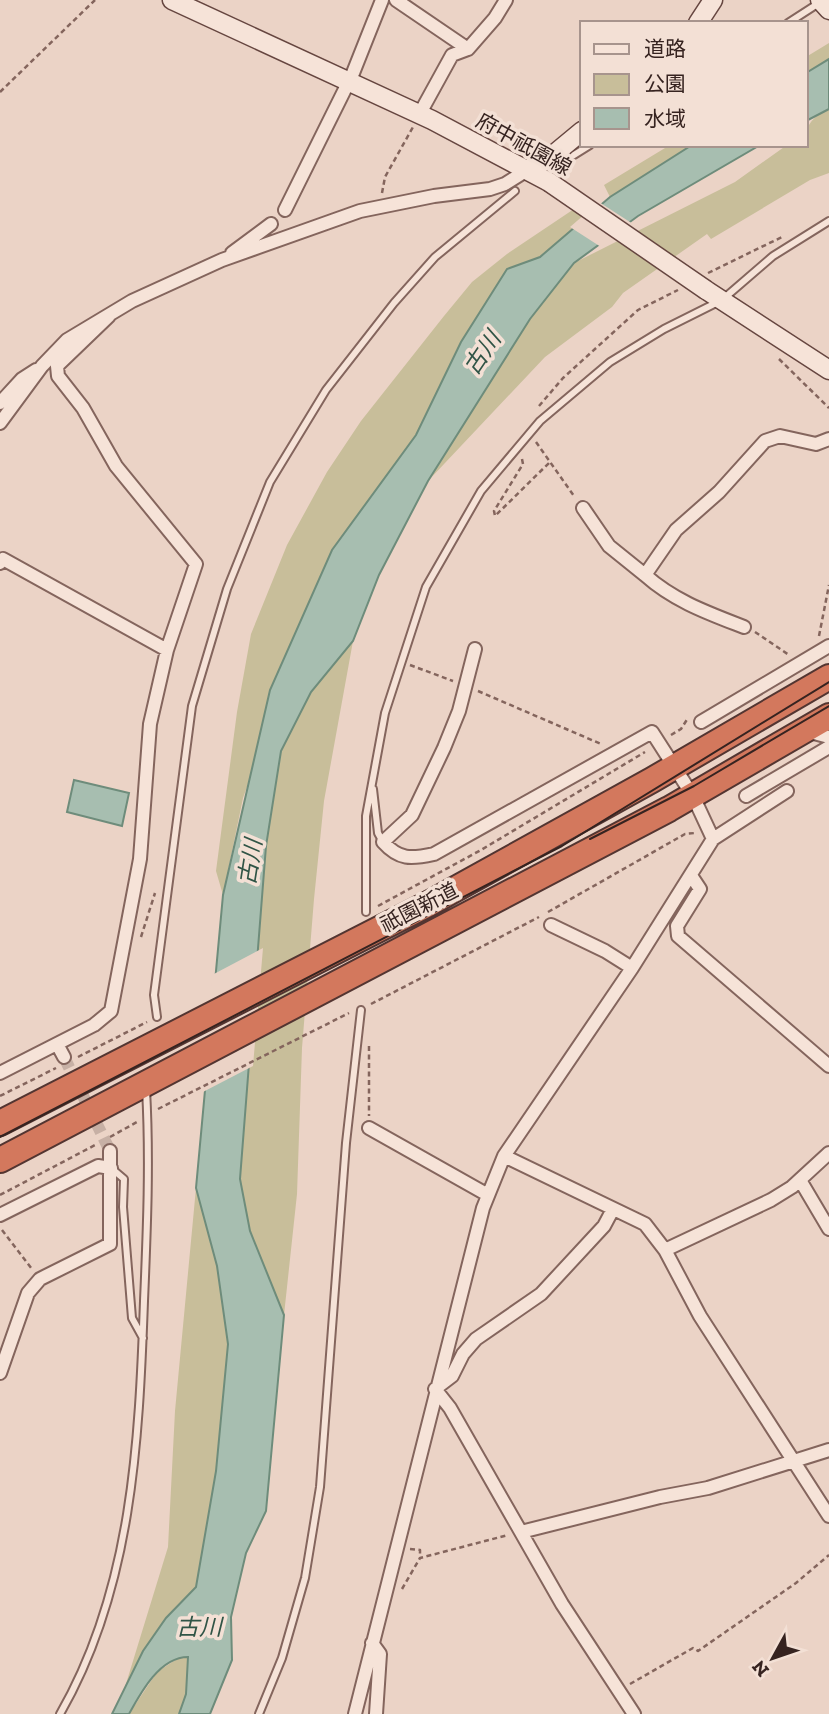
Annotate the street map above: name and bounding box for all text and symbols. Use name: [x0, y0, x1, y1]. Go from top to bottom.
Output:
legend: [580, 21, 808, 147]
text: 道路: [644, 36, 686, 61]
text: 公園: [644, 71, 686, 96]
text: 水域: [644, 106, 686, 131]
street label: 府中祇園線: [472, 108, 576, 180]
water label: 古川: [458, 324, 508, 380]
water label: 古川: [233, 834, 268, 887]
street label: 祇園新道: [376, 877, 462, 937]
water label: 古川: [176, 1613, 225, 1641]
north arrow: [738, 1623, 808, 1693]
text: N: [747, 1656, 774, 1682]

